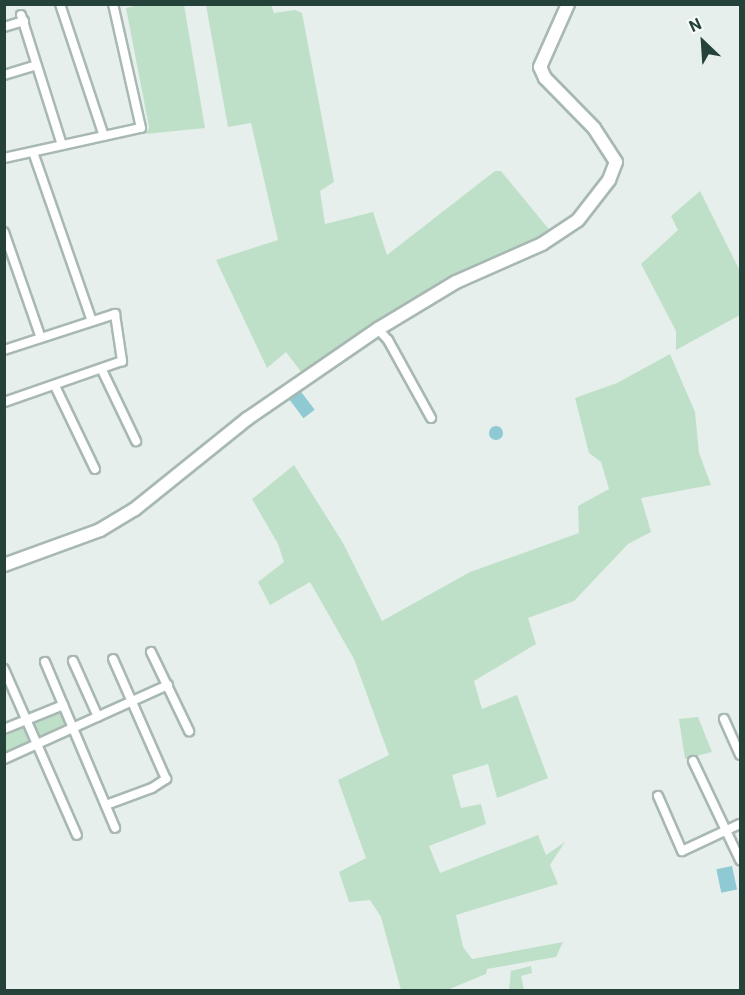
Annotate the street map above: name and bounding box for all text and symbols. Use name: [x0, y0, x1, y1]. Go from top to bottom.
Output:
north arrow: [673, 12, 733, 72]
text: N: [686, 14, 704, 36]

